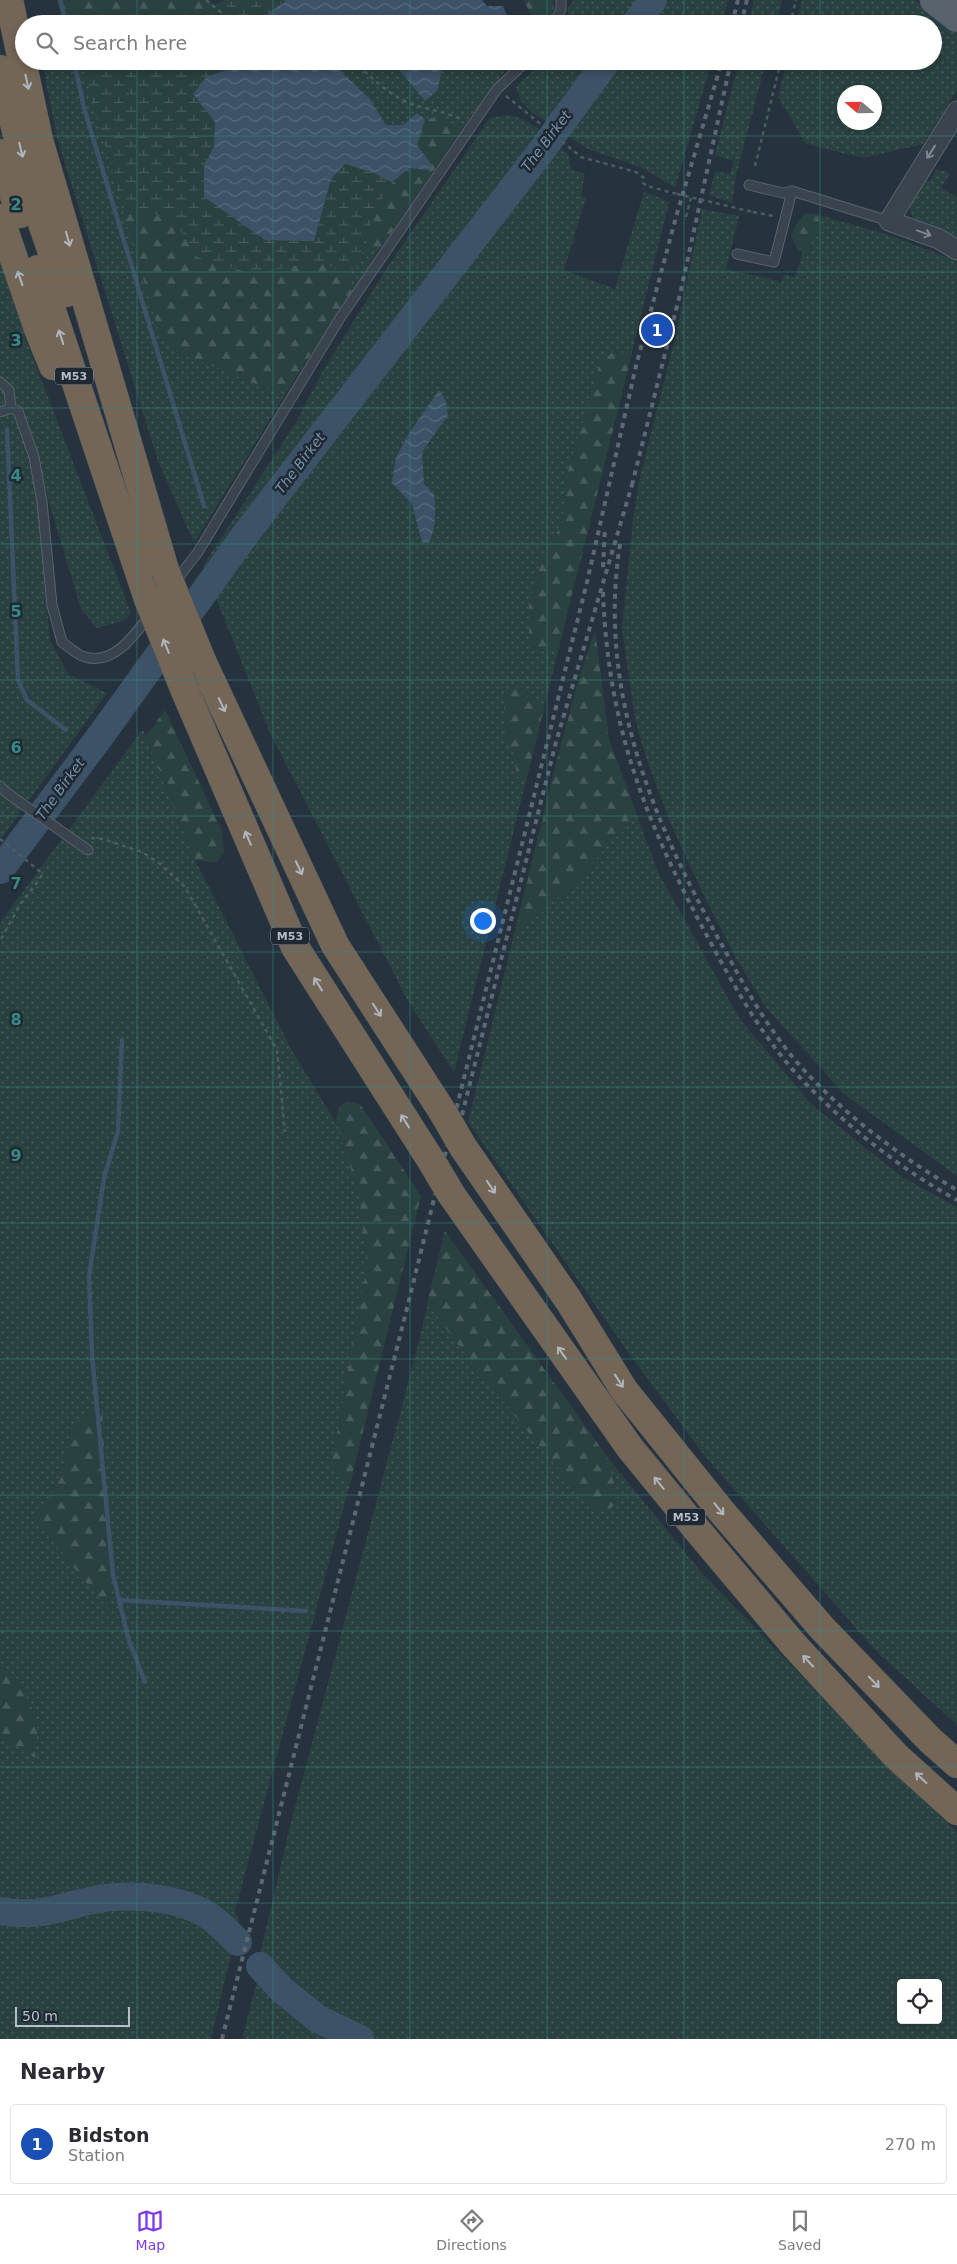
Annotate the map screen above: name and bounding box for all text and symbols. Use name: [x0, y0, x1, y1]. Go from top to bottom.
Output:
search box: [15, 15, 942, 70]
icon: search: [33, 29, 61, 57]
text: Search here: [73, 32, 187, 54]
one-way arrow: [22, 73, 32, 89]
north arrow: [837, 85, 882, 130]
water label: The Birket: [518, 107, 574, 175]
one-way arrow: [17, 142, 26, 158]
one-way arrow: [926, 145, 936, 159]
text: 2: [10, 195, 22, 214]
one-way arrow: [916, 229, 932, 238]
one-way arrow: [64, 230, 74, 246]
one-way arrow: [15, 270, 24, 286]
pin: 1: [641, 311, 673, 349]
one-way arrow: [56, 330, 65, 345]
text: 3: [10, 331, 22, 350]
road number: M53: [55, 368, 93, 384]
water label: The Birket: [272, 429, 328, 497]
text: 4: [10, 466, 22, 485]
text: 5: [10, 602, 22, 621]
one-way arrow: [161, 638, 170, 653]
one-way arrow: [218, 697, 228, 712]
text: 6: [10, 738, 22, 757]
water label: The Birket: [32, 755, 88, 823]
one-way arrow: [243, 831, 252, 846]
one-way arrow: [295, 860, 304, 875]
text: 7: [10, 874, 22, 893]
your location: [470, 908, 496, 934]
road number: M53: [271, 928, 309, 944]
one-way arrow: [313, 977, 323, 991]
one-way arrow: [372, 1003, 382, 1017]
text: 8: [10, 1010, 22, 1029]
one-way arrow: [400, 1114, 410, 1128]
text: 9: [10, 1146, 22, 1165]
one-way arrow: [486, 1180, 496, 1194]
one-way arrow: [557, 1346, 567, 1360]
one-way arrow: [614, 1374, 624, 1388]
one-way arrow: [653, 1477, 664, 1490]
one-way arrow: [714, 1502, 725, 1515]
road number: M53: [667, 1508, 705, 1525]
one-way arrow: [803, 1655, 814, 1668]
one-way arrow: [868, 1676, 880, 1688]
one-way arrow: [915, 1772, 928, 1784]
map controls: [897, 1979, 942, 2024]
button: locate: [897, 1979, 942, 2024]
scale bar: [15, 2004, 130, 2027]
text: 50 m: [22, 2008, 58, 2024]
text: Nearby: [20, 2060, 105, 2084]
text: Bidston: [68, 2124, 150, 2146]
text: 1: [31, 2135, 43, 2154]
text: 270 m: [885, 2135, 936, 2154]
text: Station: [68, 2146, 125, 2165]
tab: Map: [136, 2207, 165, 2253]
tab: Directions: [436, 2207, 507, 2253]
tab: Saved: [778, 2207, 821, 2253]

